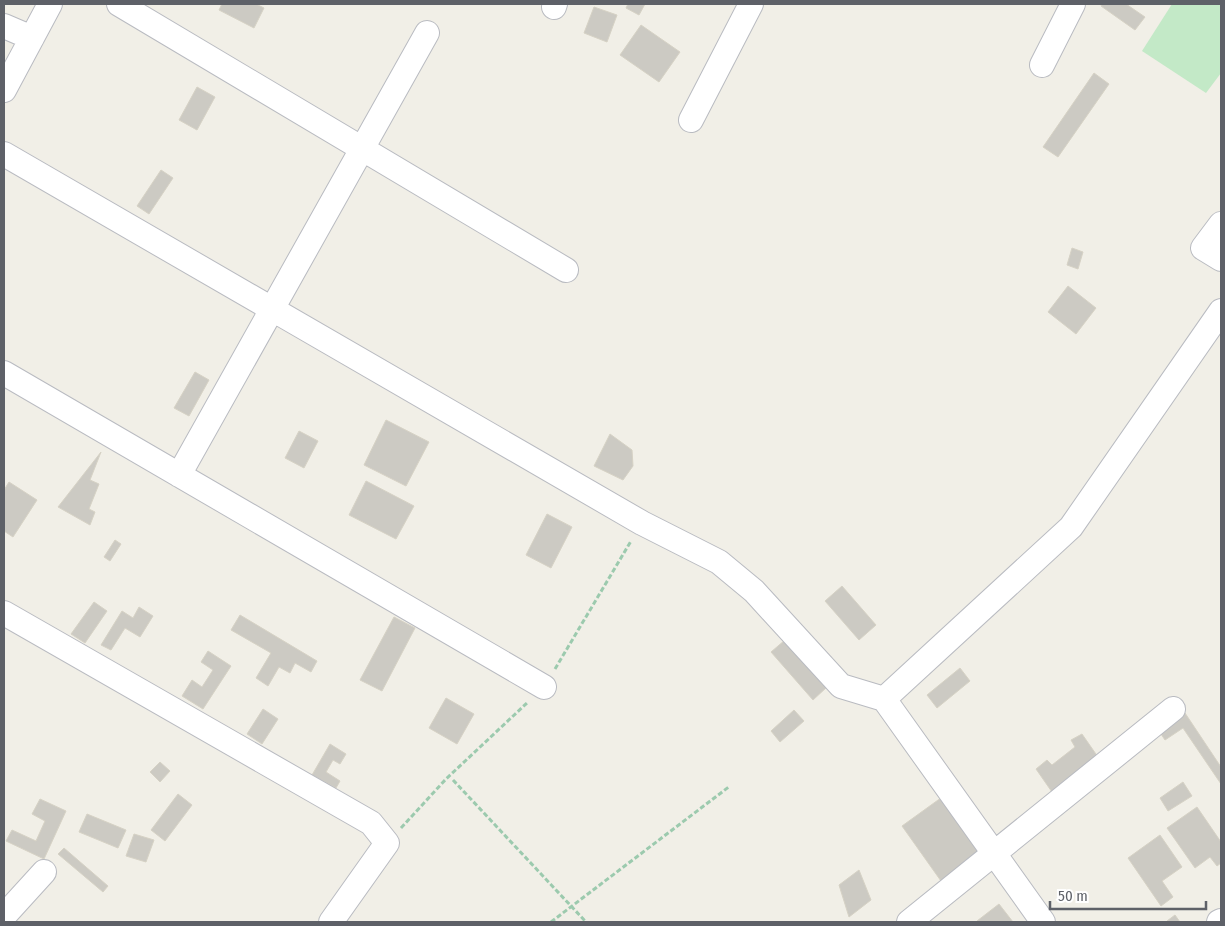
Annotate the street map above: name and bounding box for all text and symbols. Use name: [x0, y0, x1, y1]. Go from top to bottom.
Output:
scale bar: [1050, 878, 1206, 910]
text: 50 m: [1058, 887, 1088, 905]

